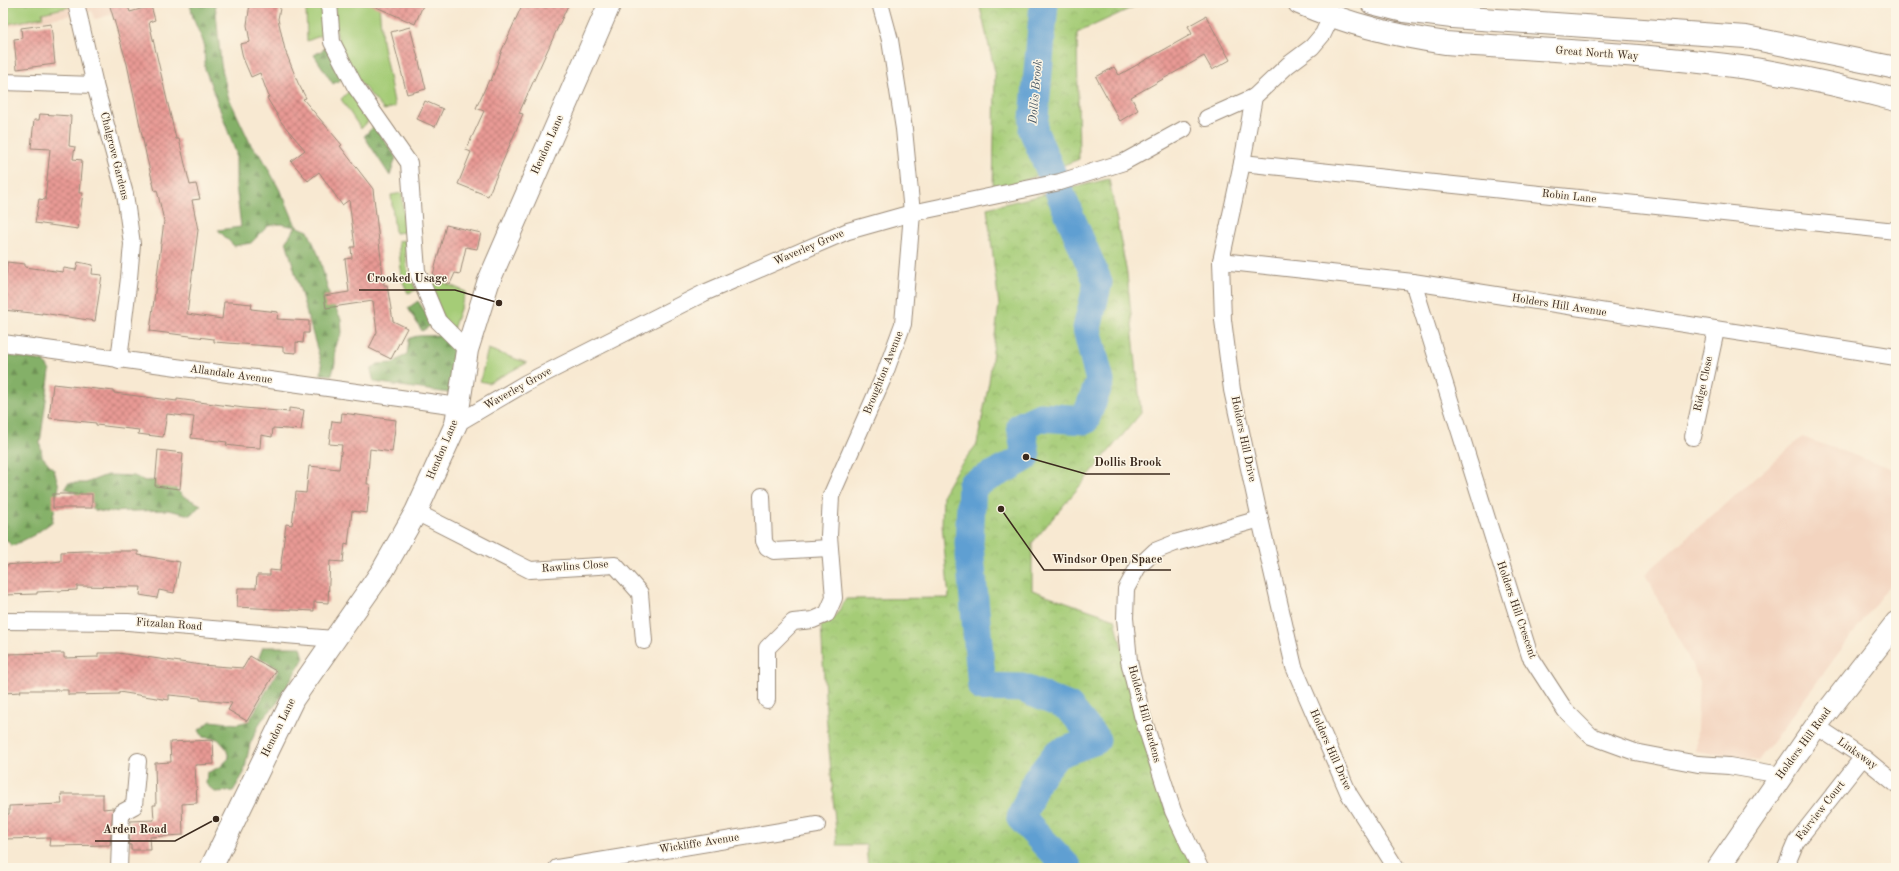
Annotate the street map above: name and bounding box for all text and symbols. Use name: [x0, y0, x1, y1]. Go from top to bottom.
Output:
street label: Great North Way: [1555, 46, 1639, 62]
water label: Dollis Brook: [1027, 59, 1045, 126]
street label: Chalgrove Gardens: [98, 111, 130, 201]
street label: Hendon Lane: [530, 114, 566, 176]
street label: Robin Lane: [1541, 189, 1597, 205]
street label: Waverley Grove: [772, 228, 846, 268]
callout: Crooked Usage: [359, 266, 455, 290]
text: Crooked Usage: [367, 273, 448, 285]
street label: Holders Hill Avenue: [1511, 293, 1607, 319]
street label: Broughton Avenue: [862, 330, 906, 416]
street label: Ridge Close: [1693, 355, 1715, 413]
street label: Allandale Avenue: [189, 364, 273, 386]
street label: Waverley Grove: [482, 366, 554, 412]
street label: Holders Hill Drive: [1229, 395, 1257, 483]
street label: Hendon Lane: [425, 419, 461, 481]
callout: Dollis Brook: [1086, 450, 1170, 474]
text: Dollis Brook: [1094, 457, 1162, 469]
callout: Windsor Open Space: [1044, 546, 1171, 570]
text: Windsor Open Space: [1052, 554, 1163, 566]
street label: Rawlins Close: [541, 559, 609, 575]
street label: Holders Hill Crescent: [1494, 560, 1538, 660]
street label: Fitzalan Road: [135, 617, 203, 633]
street label: Holders Hill Gardens: [1126, 664, 1162, 764]
street label: Hendon Lane: [260, 697, 298, 759]
street label: Holders Hill Road: [1774, 706, 1834, 782]
street label: Holders Hill Drive: [1307, 708, 1353, 792]
street label: Linksway: [1835, 736, 1879, 772]
street label: Fairview Court: [1794, 779, 1848, 843]
callout: Arden Road: [95, 817, 175, 841]
text: Arden Road: [103, 824, 167, 836]
street label: Wickliffe Avenue: [658, 832, 740, 856]

